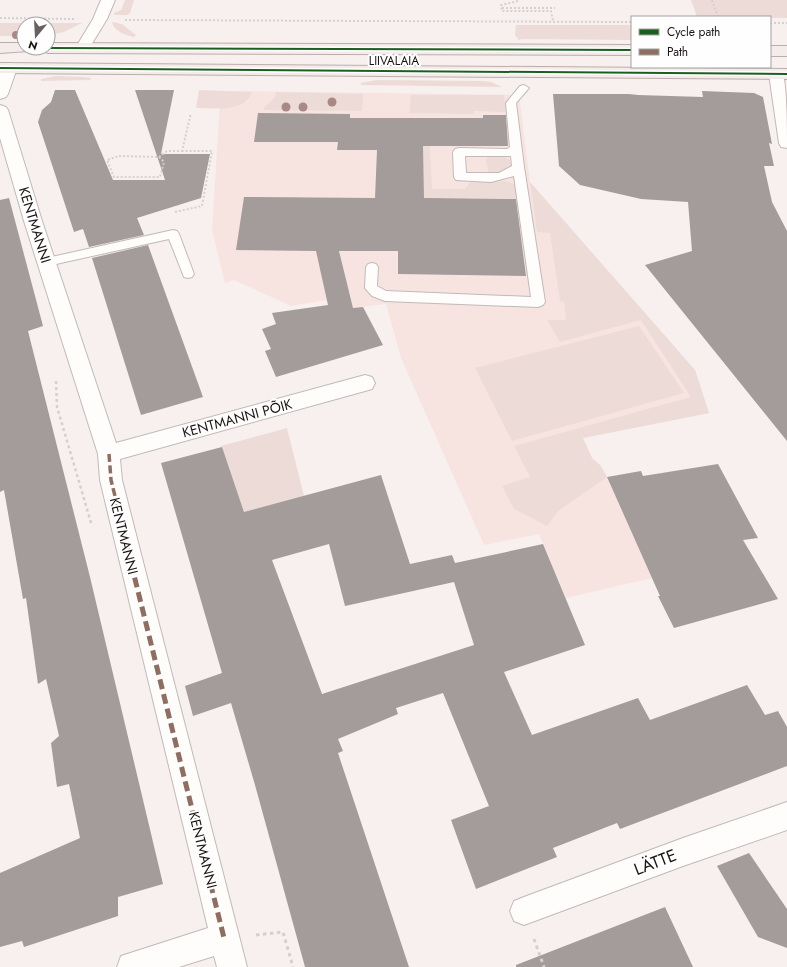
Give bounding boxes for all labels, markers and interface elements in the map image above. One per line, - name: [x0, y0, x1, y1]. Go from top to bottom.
- north arrow: [16, 16, 56, 56]
- legend: [631, 16, 771, 68]
- text: Cycle path: [667, 23, 720, 41]
- text: N: [26, 37, 40, 54]
- text: Path: [667, 43, 688, 61]
- street label: LIIVALAIA: [369, 52, 419, 70]
- street label: KENTMANNI: [14, 184, 56, 266]
- street label: KENTMANNI PÕIK: [180, 394, 294, 442]
- street label: KENTMANNI: [105, 495, 143, 577]
- street label: KENTMANNI: [184, 809, 222, 891]
- street label: LÄTTE: [630, 843, 680, 881]

